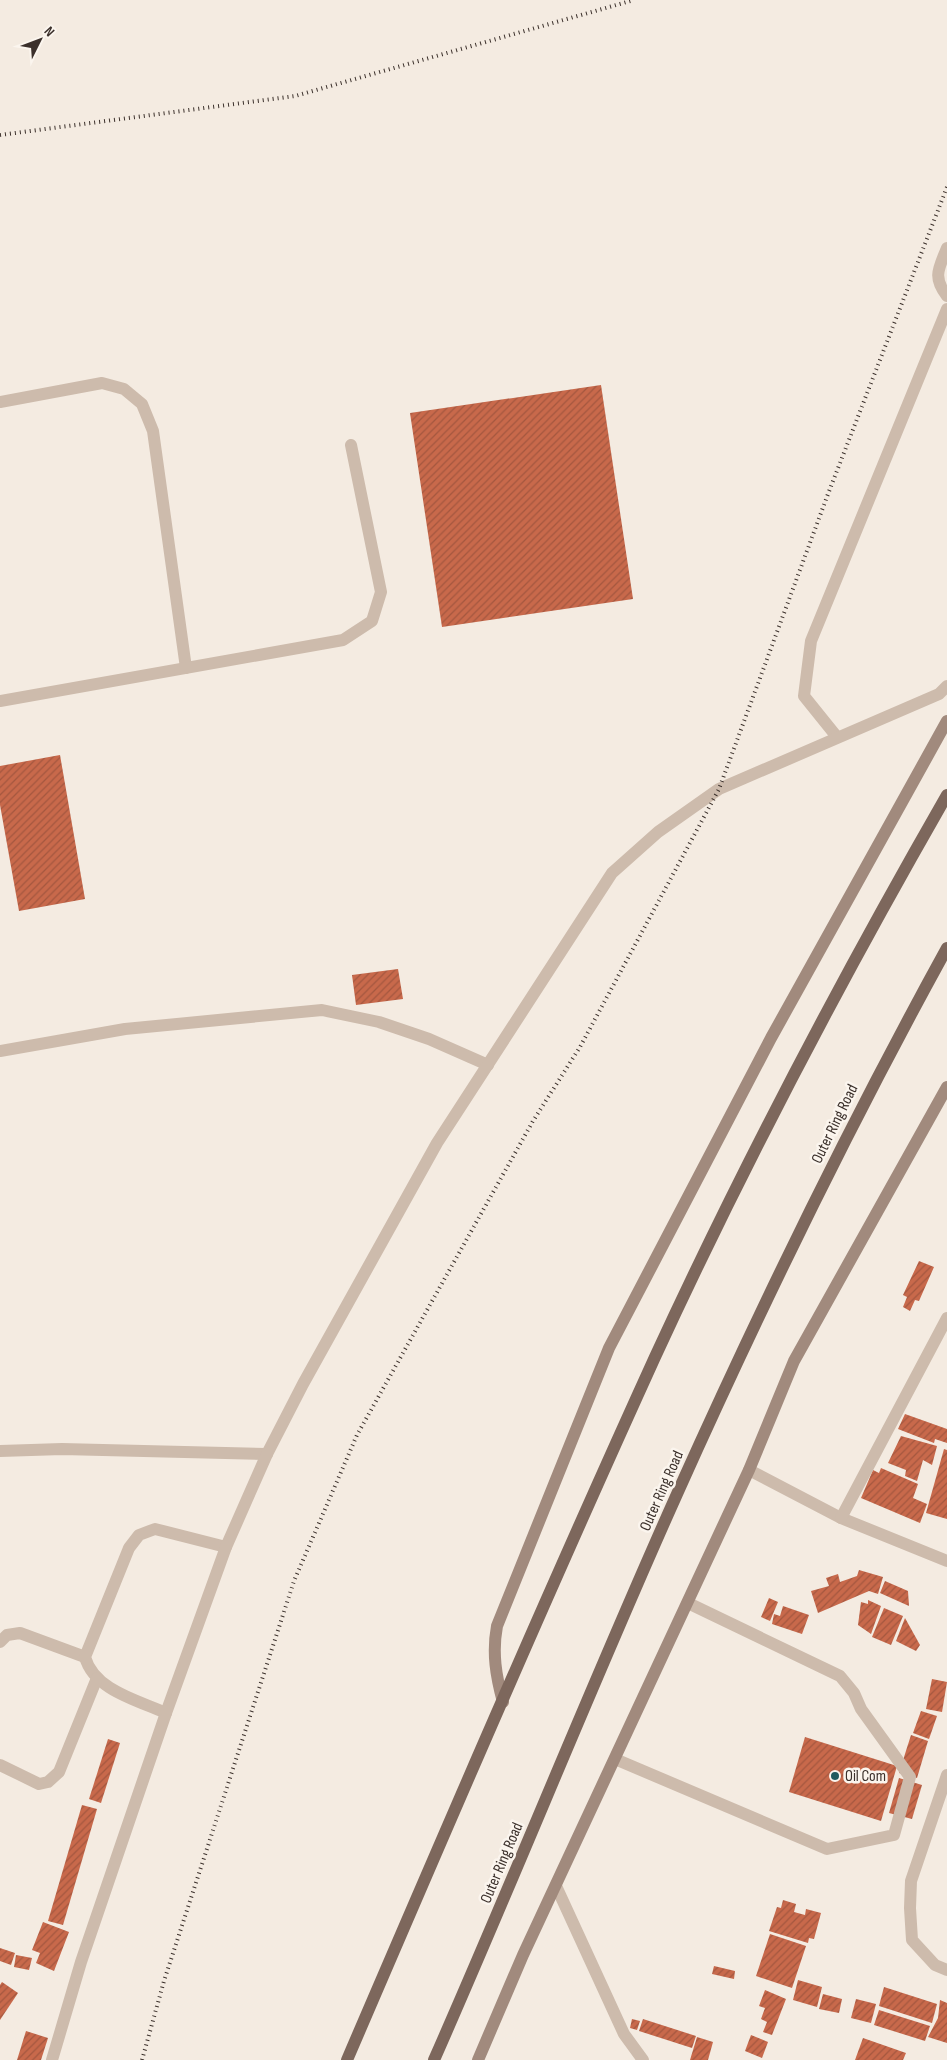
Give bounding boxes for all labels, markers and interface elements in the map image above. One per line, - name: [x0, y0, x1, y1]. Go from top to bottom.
- north arrow: [15, 15, 65, 65]
- text: N: [40, 23, 58, 40]
- street label: Outer Ring Road: [808, 1081, 862, 1167]
- street label: Outer Ring Road: [636, 1448, 688, 1534]
- place label: Oil Com: [845, 1767, 886, 1786]
- marker: Oil Com: [829, 1770, 841, 1782]
- street label: Outer Ring Road: [477, 1820, 527, 1906]

